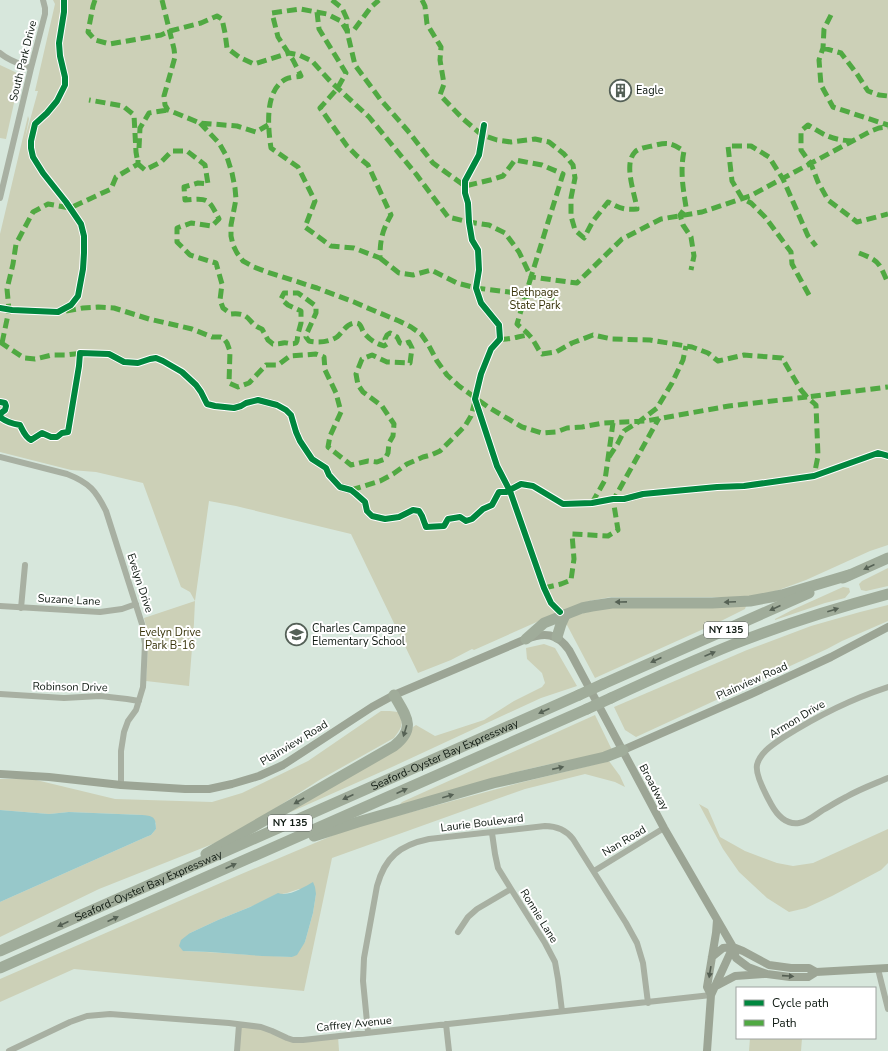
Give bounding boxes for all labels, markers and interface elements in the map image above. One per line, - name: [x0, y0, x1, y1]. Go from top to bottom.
- street label: South Park Drive: [6, 19, 40, 103]
- building icon: Eagle: [608, 77, 634, 103]
- place label: Eagle: [636, 83, 664, 98]
- park label: Bethpage State Park: [510, 285, 561, 313]
- street label: Evelyn Drive: [123, 551, 157, 615]
- one-way arrow: [862, 564, 874, 570]
- street label: Suzane Lane: [37, 591, 101, 609]
- one-way arrow: [615, 599, 627, 606]
- one-way arrow: [723, 599, 736, 605]
- one-way arrow: [770, 605, 781, 611]
- one-way arrow: [827, 607, 839, 613]
- school or university icon: Charles Campagne Elementary School: [283, 621, 309, 647]
- place label: Charles Campagne Elementary School: [312, 621, 406, 649]
- road number: NY 135: [704, 622, 748, 638]
- park label: Evelyn Drive Park B-16: [139, 625, 201, 653]
- one-way arrow: [705, 651, 716, 657]
- one-way arrow: [650, 658, 662, 664]
- street label: Plainview Road: [714, 659, 790, 703]
- street label: Robinson Drive: [32, 679, 108, 695]
- street label: Armon Drive: [766, 696, 828, 742]
- one-way arrow: [537, 708, 549, 714]
- street label: Seaford-Oyster Bay Expressway: [368, 715, 521, 794]
- street label: Plainview Road: [257, 717, 331, 769]
- one-way arrow: [402, 725, 408, 737]
- street label: Broadway: [636, 761, 673, 813]
- one-way arrow: [553, 765, 565, 771]
- one-way arrow: [396, 787, 408, 793]
- one-way arrow: [443, 793, 455, 799]
- one-way arrow: [342, 794, 354, 800]
- one-way arrow: [293, 797, 305, 804]
- street label: Laurie Boulevard: [440, 810, 524, 836]
- road number: NY 135: [268, 815, 312, 831]
- street label: Nan Road: [599, 822, 649, 860]
- street label: Seaford-Oyster Bay Expressway: [72, 846, 225, 925]
- one-way arrow: [226, 863, 237, 869]
- street label: Ronnie Lane: [516, 886, 562, 946]
- one-way arrow: [107, 915, 119, 921]
- one-way arrow: [56, 921, 68, 927]
- one-way arrow: [707, 965, 713, 978]
- one-way arrow: [782, 973, 794, 980]
- legend: [736, 987, 876, 1039]
- text: Cycle path: [772, 995, 829, 1011]
- street label: Caffrey Avenue: [316, 1013, 393, 1035]
- text: Path: [772, 1015, 797, 1031]

